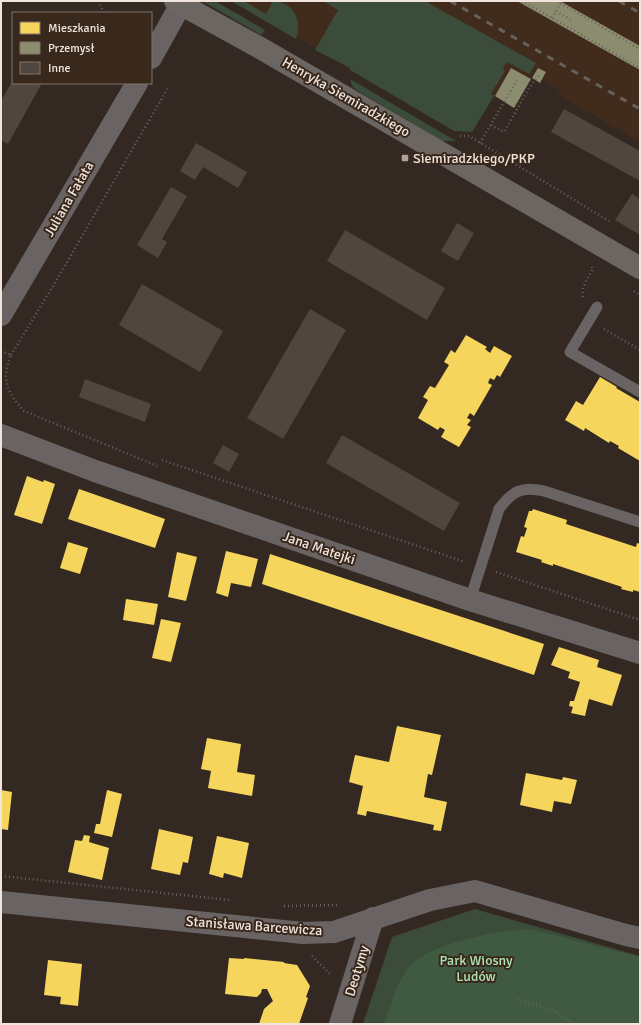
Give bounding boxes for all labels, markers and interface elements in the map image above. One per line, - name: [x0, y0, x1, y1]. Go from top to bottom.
- legend: [12, 12, 152, 84]
- text: Mieszkania: [48, 21, 106, 36]
- text: Przemysł: [48, 41, 95, 56]
- street label: Henryka Siemiradzkiego: [279, 53, 413, 141]
- text: Inne: [48, 61, 71, 76]
- place label: Siemiradzkiego/PKP: [413, 150, 535, 167]
- marker: Siemiradzkiego/PKP: [400, 153, 410, 163]
- street label: Juliana Fałata: [41, 158, 97, 240]
- street label: Jana Matejki: [281, 528, 357, 568]
- street label: Stanisława Barcewicza: [185, 913, 323, 939]
- street label: Deotymy: [341, 943, 373, 998]
- park label: Park Wiosny Ludów: [439, 952, 513, 985]

